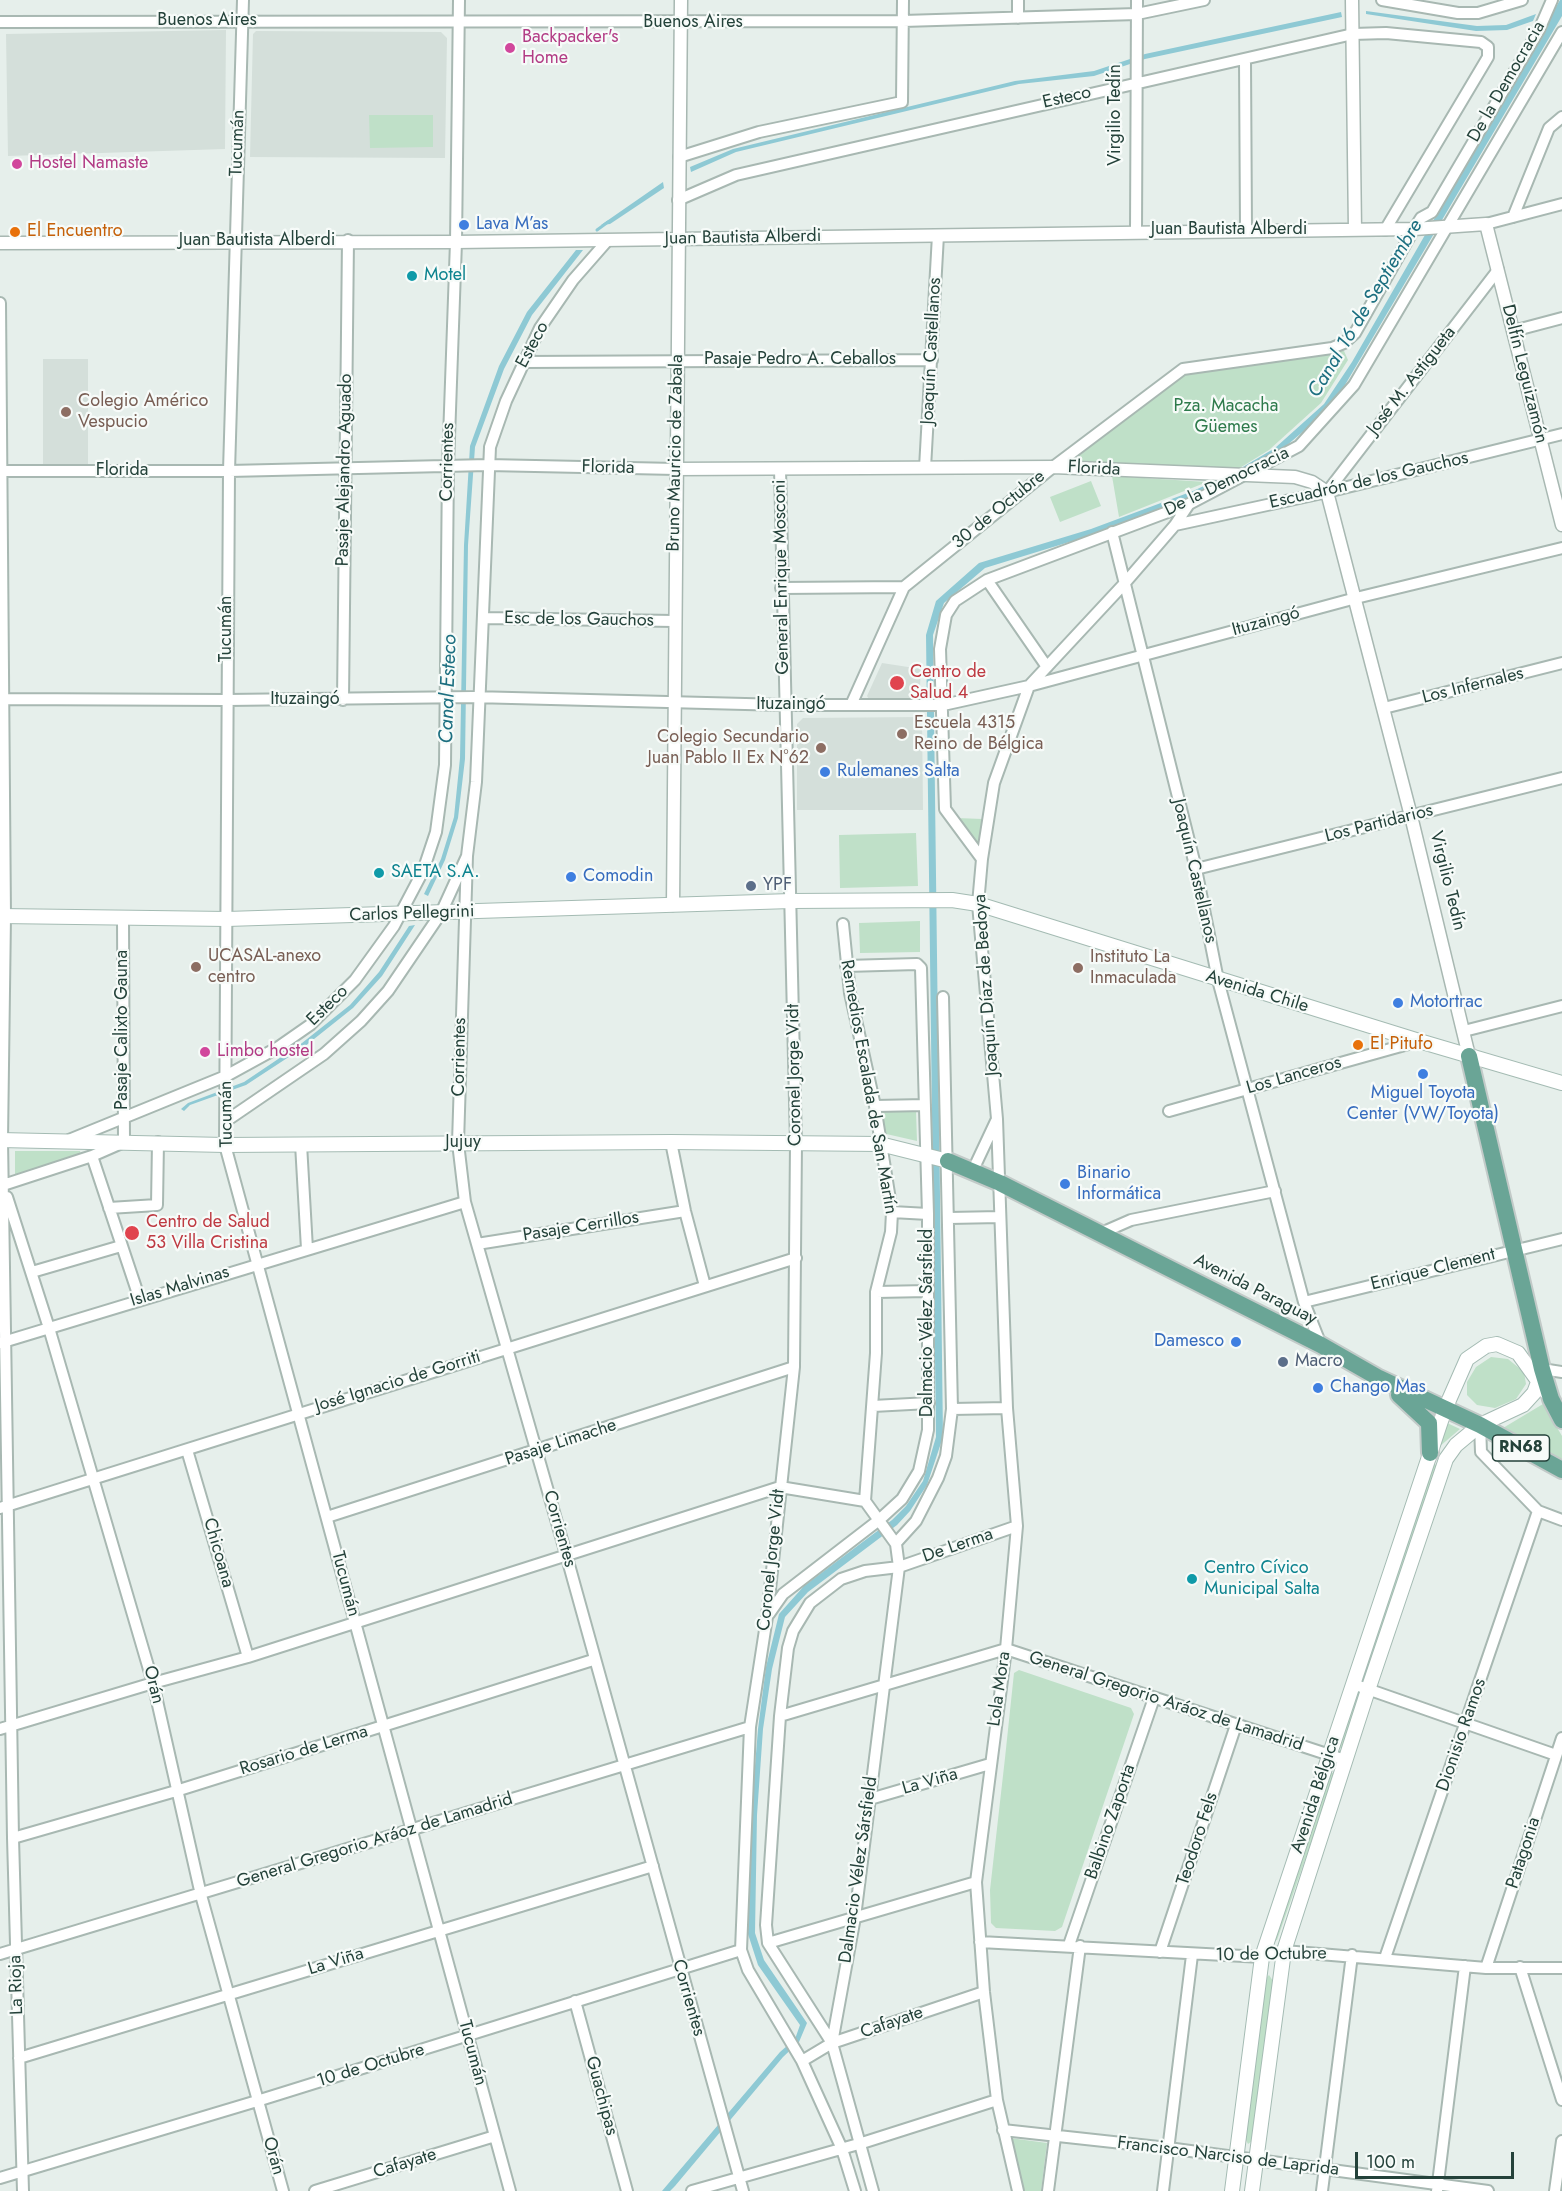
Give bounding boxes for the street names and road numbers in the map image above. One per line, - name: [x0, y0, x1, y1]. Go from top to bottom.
- street label: Buenos Aires: [157, 10, 257, 32]
- street label: Buenos Aires: [643, 12, 743, 34]
- street label: De la Democracia: [1464, 18, 1550, 146]
- street label: Virgilio Tedín: [1105, 64, 1127, 166]
- street label: Esteco: [1041, 82, 1093, 114]
- street label: Tucumán: [226, 109, 250, 177]
- street label: Juan Bautista Alberdi: [1151, 219, 1307, 241]
- street label: Juan Bautista Alberdi: [664, 226, 822, 250]
- street label: Juan Bautista Alberdi: [179, 230, 335, 252]
- street label: Joaquín Castellanos: [917, 277, 947, 425]
- street label: Delfín Leguizamón: [1496, 302, 1552, 446]
- street label: Esteco: [512, 318, 554, 372]
- street label: José M. Astigueta: [1363, 323, 1461, 439]
- street label: Pasaje Pedro A. Ceballos: [704, 349, 896, 371]
- street label: Bruno Mauricio de Zabala: [663, 354, 689, 552]
- street label: Pasaje Alejandro Aguado: [333, 373, 357, 567]
- street label: Corrientes: [437, 422, 459, 502]
- street label: De la Democracia: [1161, 443, 1293, 521]
- street label: Escuadrón de los Gauchos: [1267, 448, 1471, 514]
- street label: Florida: [581, 457, 635, 479]
- street label: Florida: [1067, 457, 1121, 481]
- street label: Florida: [96, 460, 148, 482]
- street label: 30 de Octubre: [948, 466, 1050, 554]
- street label: General Enrique Mosconi: [769, 479, 795, 675]
- street label: Tucumán: [216, 596, 238, 662]
- street label: Ituzaingó: [1230, 603, 1302, 641]
- street label: Esc de los Gauchos: [504, 608, 654, 632]
- street label: Los Infernales: [1420, 663, 1526, 709]
- street label: Ituzaingó: [270, 689, 340, 711]
- street label: Ituzaingó: [756, 694, 826, 716]
- street label: Joaquín Castellanos: [1167, 797, 1221, 945]
- street label: Los Partidarios: [1323, 800, 1435, 848]
- street label: Virgilio Tedín: [1424, 829, 1470, 933]
- street label: Joaquín Díaz de Bedoya: [970, 893, 1004, 1077]
- street label: Carlos Pellegrini: [349, 901, 475, 927]
- street label: Pasaje Calixto Gauna: [112, 950, 134, 1110]
- street label: Remedios Escalada de San Martín: [835, 958, 901, 1216]
- street label: Avenida Chile: [1203, 966, 1311, 1018]
- street label: Esteco: [303, 981, 353, 1031]
- street label: Coronel Jorge Vidt: [783, 1004, 807, 1146]
- street label: Corrientes: [449, 1017, 471, 1097]
- street label: Los Lanceros: [1244, 1052, 1344, 1100]
- street label: Tucumán: [216, 1080, 238, 1148]
- street label: Jujuy: [445, 1132, 481, 1154]
- street label: Pasaje Cerrillos: [522, 1207, 640, 1247]
- street label: Dalmacio Vélez Sársfield: [917, 1229, 939, 1417]
- street label: Enrique Clement: [1369, 1244, 1497, 1296]
- street label: Avenida Paraguay: [1190, 1250, 1320, 1330]
- street label: Islas Malvinas: [128, 1262, 232, 1312]
- street label: José Ignacio de Gorriti: [313, 1347, 483, 1417]
- street label: Pasaje Limache: [503, 1415, 619, 1471]
- road number: RN68: [1492, 1435, 1550, 1461]
- street label: Corrientes: [538, 1488, 580, 1570]
- street label: Coronel Jorge Vidt: [754, 1488, 790, 1632]
- street label: Chicoana: [198, 1516, 238, 1590]
- street label: De Lerma: [920, 1524, 996, 1568]
- street label: Tucumán: [326, 1549, 364, 1619]
- street label: General Gregorio Aráoz de Lamadrid: [1026, 1647, 1306, 1757]
- street label: Lola Mora: [984, 1650, 1016, 1728]
- street label: Orán: [138, 1664, 168, 1706]
- street label: Dionisio Ramos: [1433, 1676, 1491, 1794]
- street label: Rosario de Lerma: [237, 1721, 371, 1781]
- street label: Avenida Bélgica: [1287, 1734, 1345, 1856]
- street label: Balbino Zaporta: [1081, 1762, 1141, 1882]
- street label: La Viña: [900, 1764, 960, 1800]
- street label: Dalmacio Vélez Sársfield: [835, 1775, 883, 1965]
- street label: General Gregorio Aráoz de Lamadrid: [234, 1789, 516, 1893]
- street label: Teodoro Fels: [1173, 1790, 1223, 1888]
- street label: Patagonia: [1502, 1815, 1546, 1891]
- street label: La Viña: [306, 1943, 366, 1981]
- street label: 10 de Octubre: [1215, 1943, 1327, 1967]
- street label: La Rioja: [5, 1955, 29, 2015]
- street label: Corrientes: [667, 1957, 709, 2039]
- street label: Cafayate: [858, 2002, 926, 2044]
- street label: Tucumán: [453, 2018, 491, 2088]
- street label: 10 de Octubre: [315, 2039, 427, 2093]
- street label: Guachipas: [580, 2054, 622, 2138]
- street label: Francisco Narciso de Laprida: [1116, 2133, 1340, 2181]
- street label: Orán: [257, 2134, 289, 2178]
- street label: Cafayate: [371, 2144, 439, 2184]

